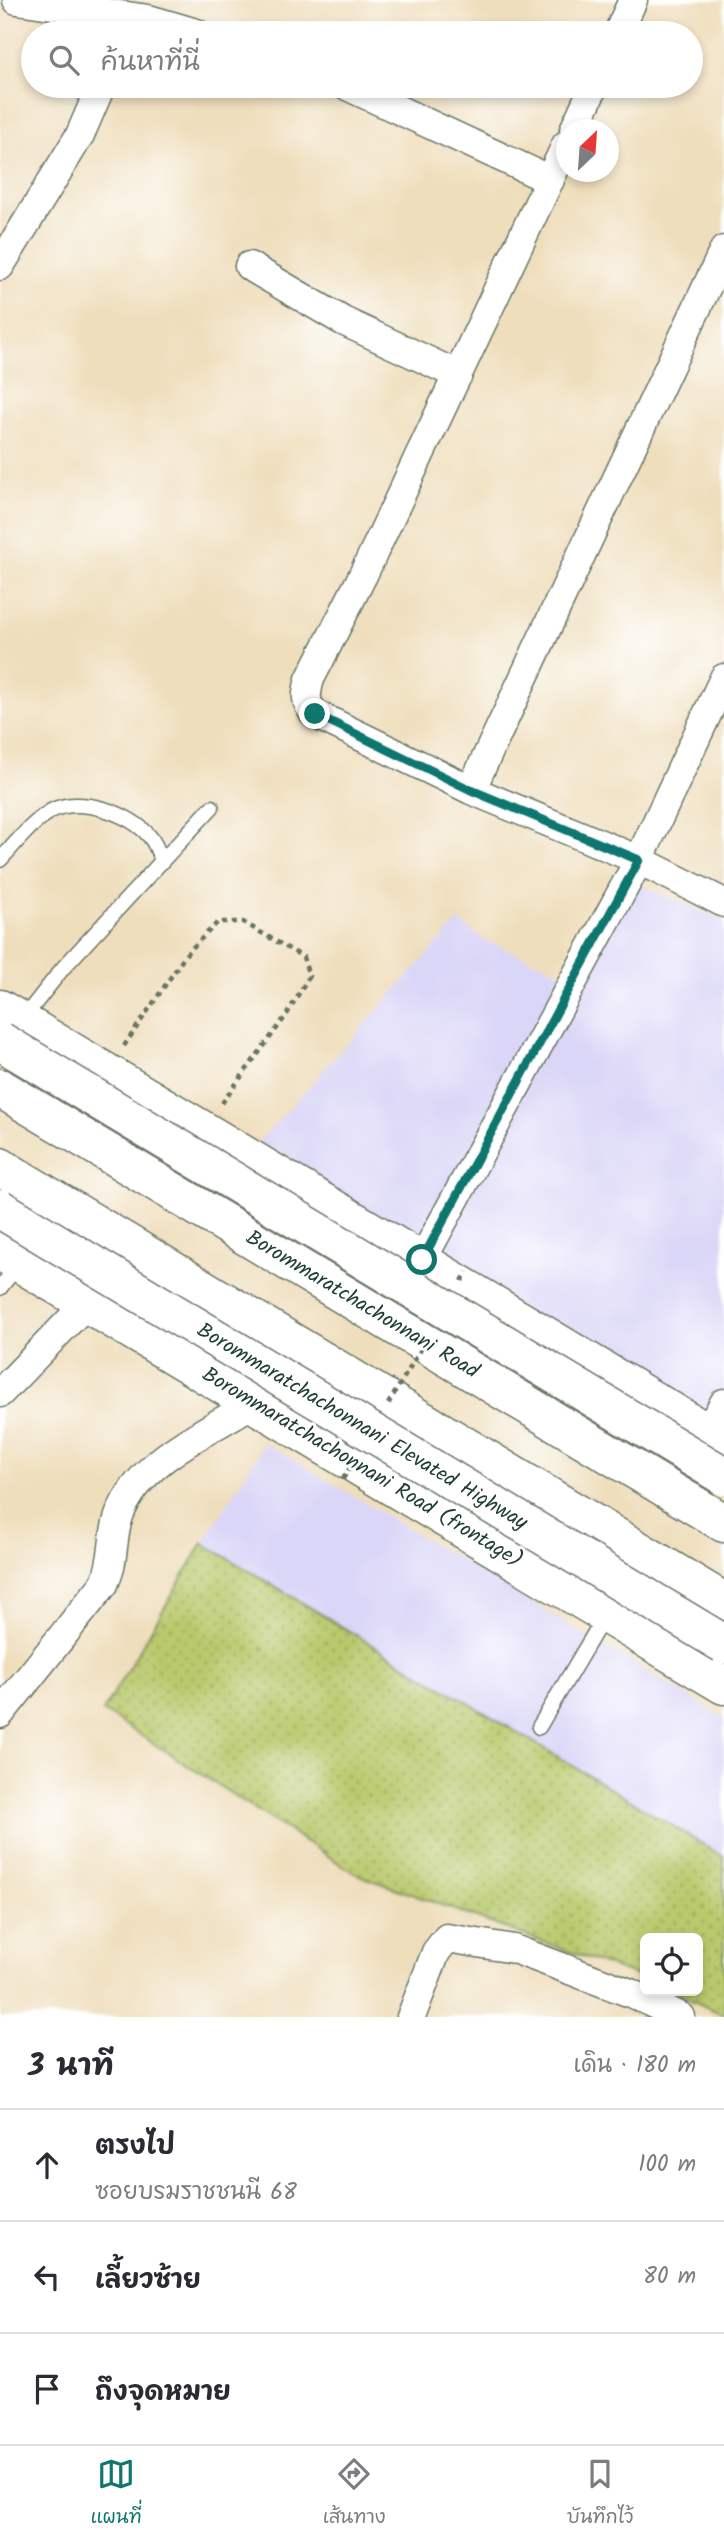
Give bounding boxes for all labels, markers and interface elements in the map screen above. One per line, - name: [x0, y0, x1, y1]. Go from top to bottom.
- search box: [21, 21, 703, 98]
- icon: search: [45, 41, 83, 79]
- text: ค้นหาที่นี่: [101, 42, 200, 84]
- north arrow: [556, 119, 619, 182]
- route end: [299, 698, 330, 729]
- street label: Borommaratchachonnani Road: [239, 1222, 485, 1388]
- route start: [406, 1244, 437, 1275]
- street label: Borommaratchachonnani Elevated Highway: [190, 1315, 534, 1539]
- street label: Borommaratchachonnani Road (frontage): [195, 1359, 529, 1577]
- map controls: [640, 1933, 703, 1996]
- button: locate: [640, 1933, 703, 1996]
- text: 3 นาที: [28, 2043, 114, 2091]
- text: เดิน · 180 m: [574, 2048, 696, 2084]
- text: ตรงไป: [95, 2126, 175, 2168]
- icon: ahead: [28, 2146, 66, 2184]
- text: 100 m: [638, 2147, 696, 2183]
- text: ซอยบรมราชชนนี 68: [95, 2175, 297, 2211]
- icon: left: [28, 2258, 66, 2296]
- text: 80 m: [643, 2259, 696, 2295]
- text: เลี้ยวซ้าย: [95, 2260, 201, 2302]
- icon: arrive: [28, 2370, 66, 2408]
- text: ถึงจุดหมาย: [95, 2372, 231, 2414]
- tab: แผนที่: [91, 2455, 142, 2533]
- tab: เส้นทาง: [323, 2455, 386, 2533]
- tab: บันทึกไว้: [567, 2455, 633, 2533]

